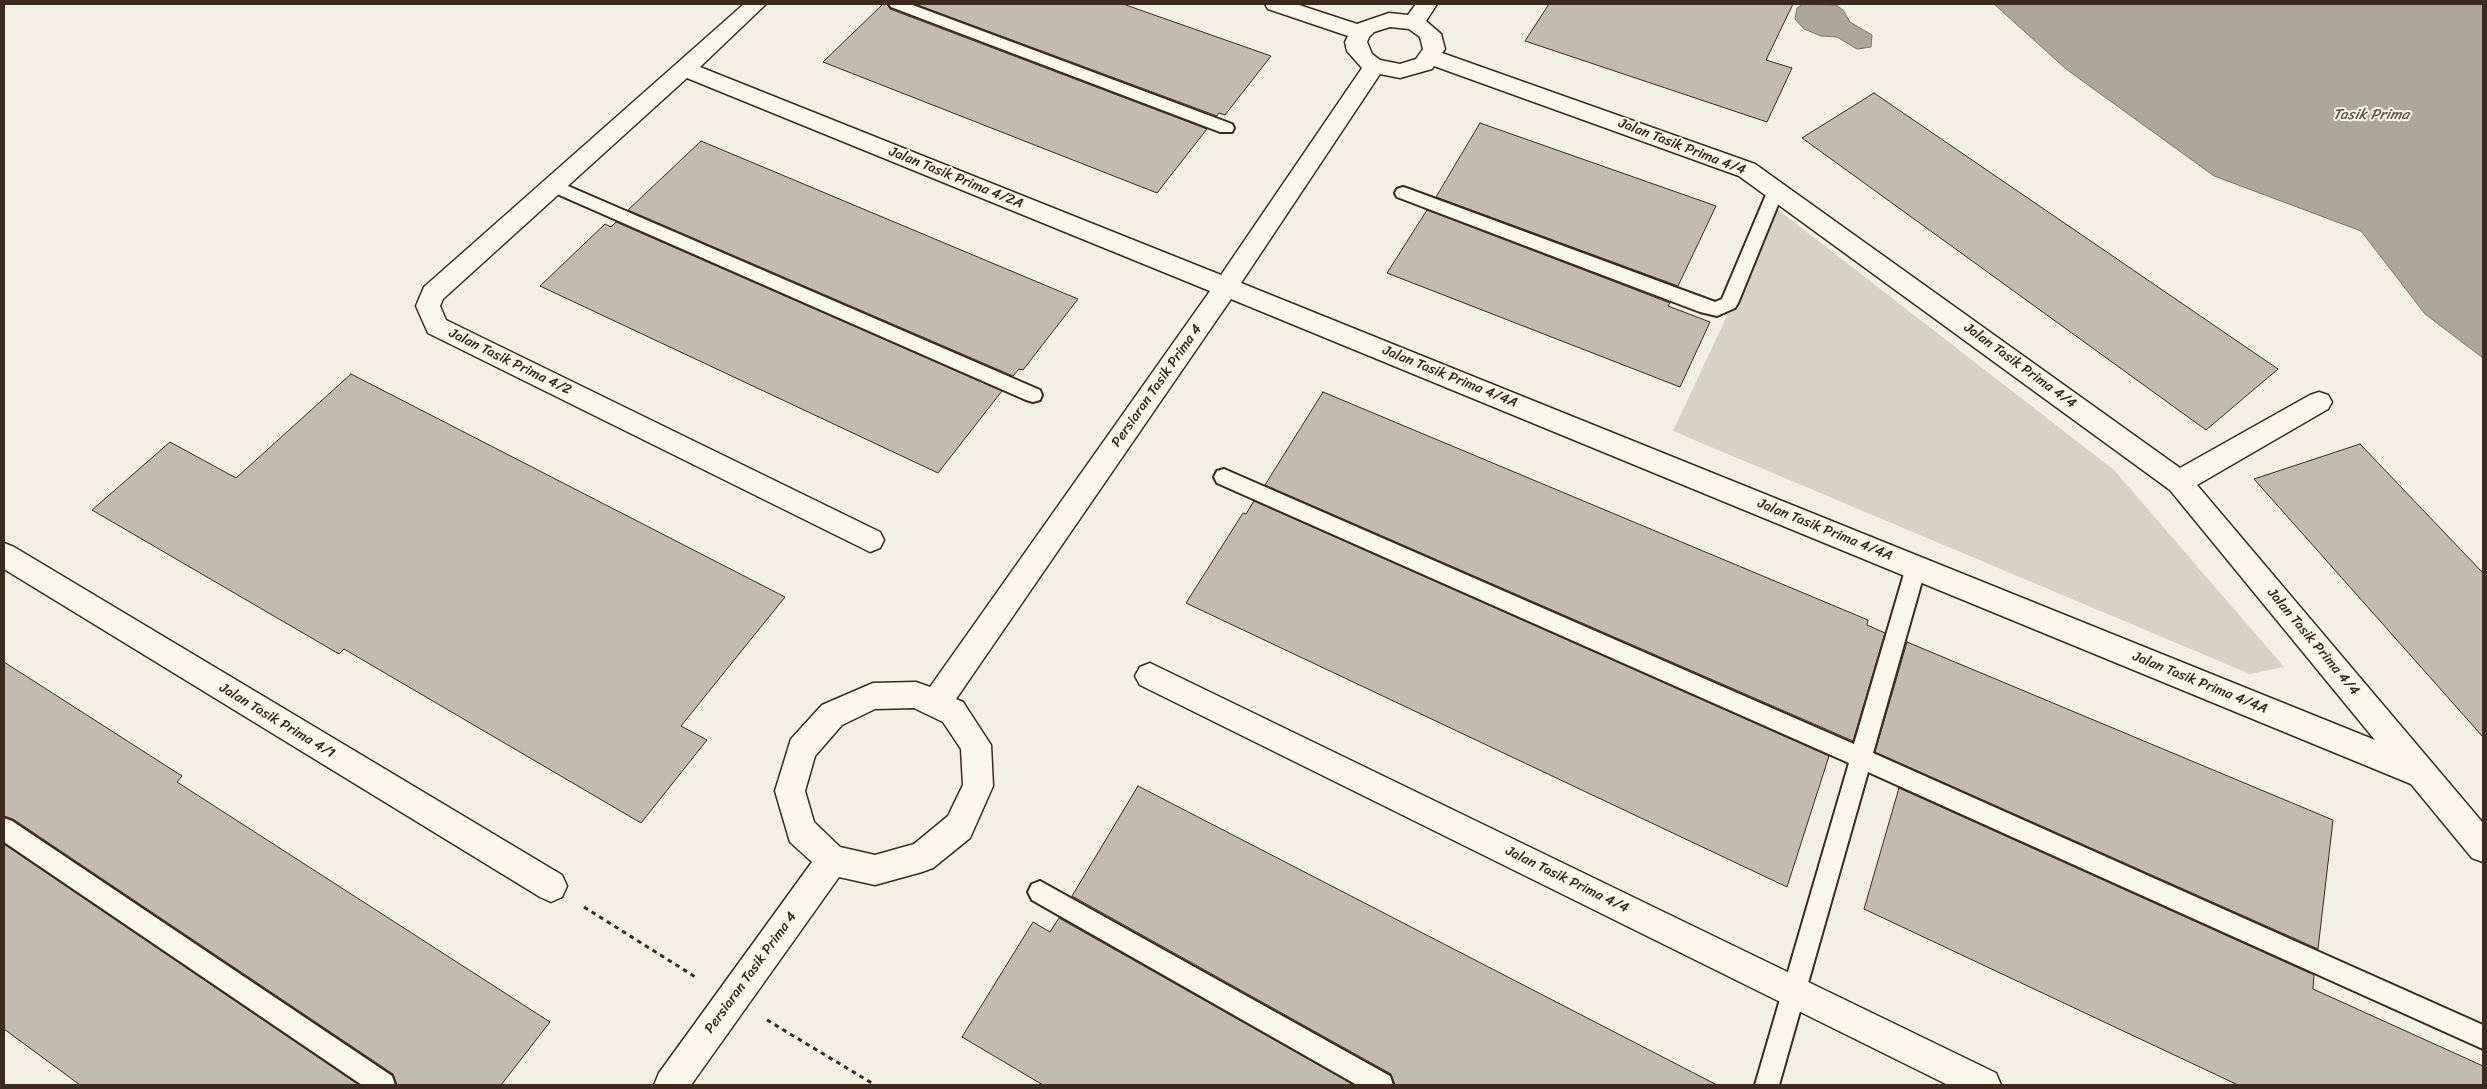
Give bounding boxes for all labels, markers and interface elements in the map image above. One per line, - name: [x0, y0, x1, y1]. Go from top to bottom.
- water label: Tasik Prima: [2333, 106, 2409, 124]
- street label: Jalan Tasik Prima 4/4: [1616, 115, 1748, 179]
- street label: Jalan Tasik Prima 4/2A: [886, 143, 1026, 213]
- street label: Jalan Tasik Prima 4/4: [1961, 320, 2079, 412]
- street label: Persiaran Tasik Prima 4: [1108, 321, 1206, 451]
- street label: Jalan Tasik Prima 4/2: [446, 325, 574, 399]
- street label: Jalan Tasik Prima 4/4A: [1380, 342, 1520, 412]
- street label: Jalan Tasik Prima 4/4A: [1755, 495, 1895, 565]
- street label: Jalan Tasik Prima 4/4: [2263, 585, 2363, 699]
- street label: Jalan Tasik Prima 4/4A: [2130, 648, 2270, 718]
- street label: Jalan Tasik Prima 4/1: [216, 680, 338, 762]
- street label: Jalan Tasik Prima 4/4: [1503, 843, 1631, 917]
- street label: Persiaran Tasik Prima 4: [701, 909, 801, 1037]

